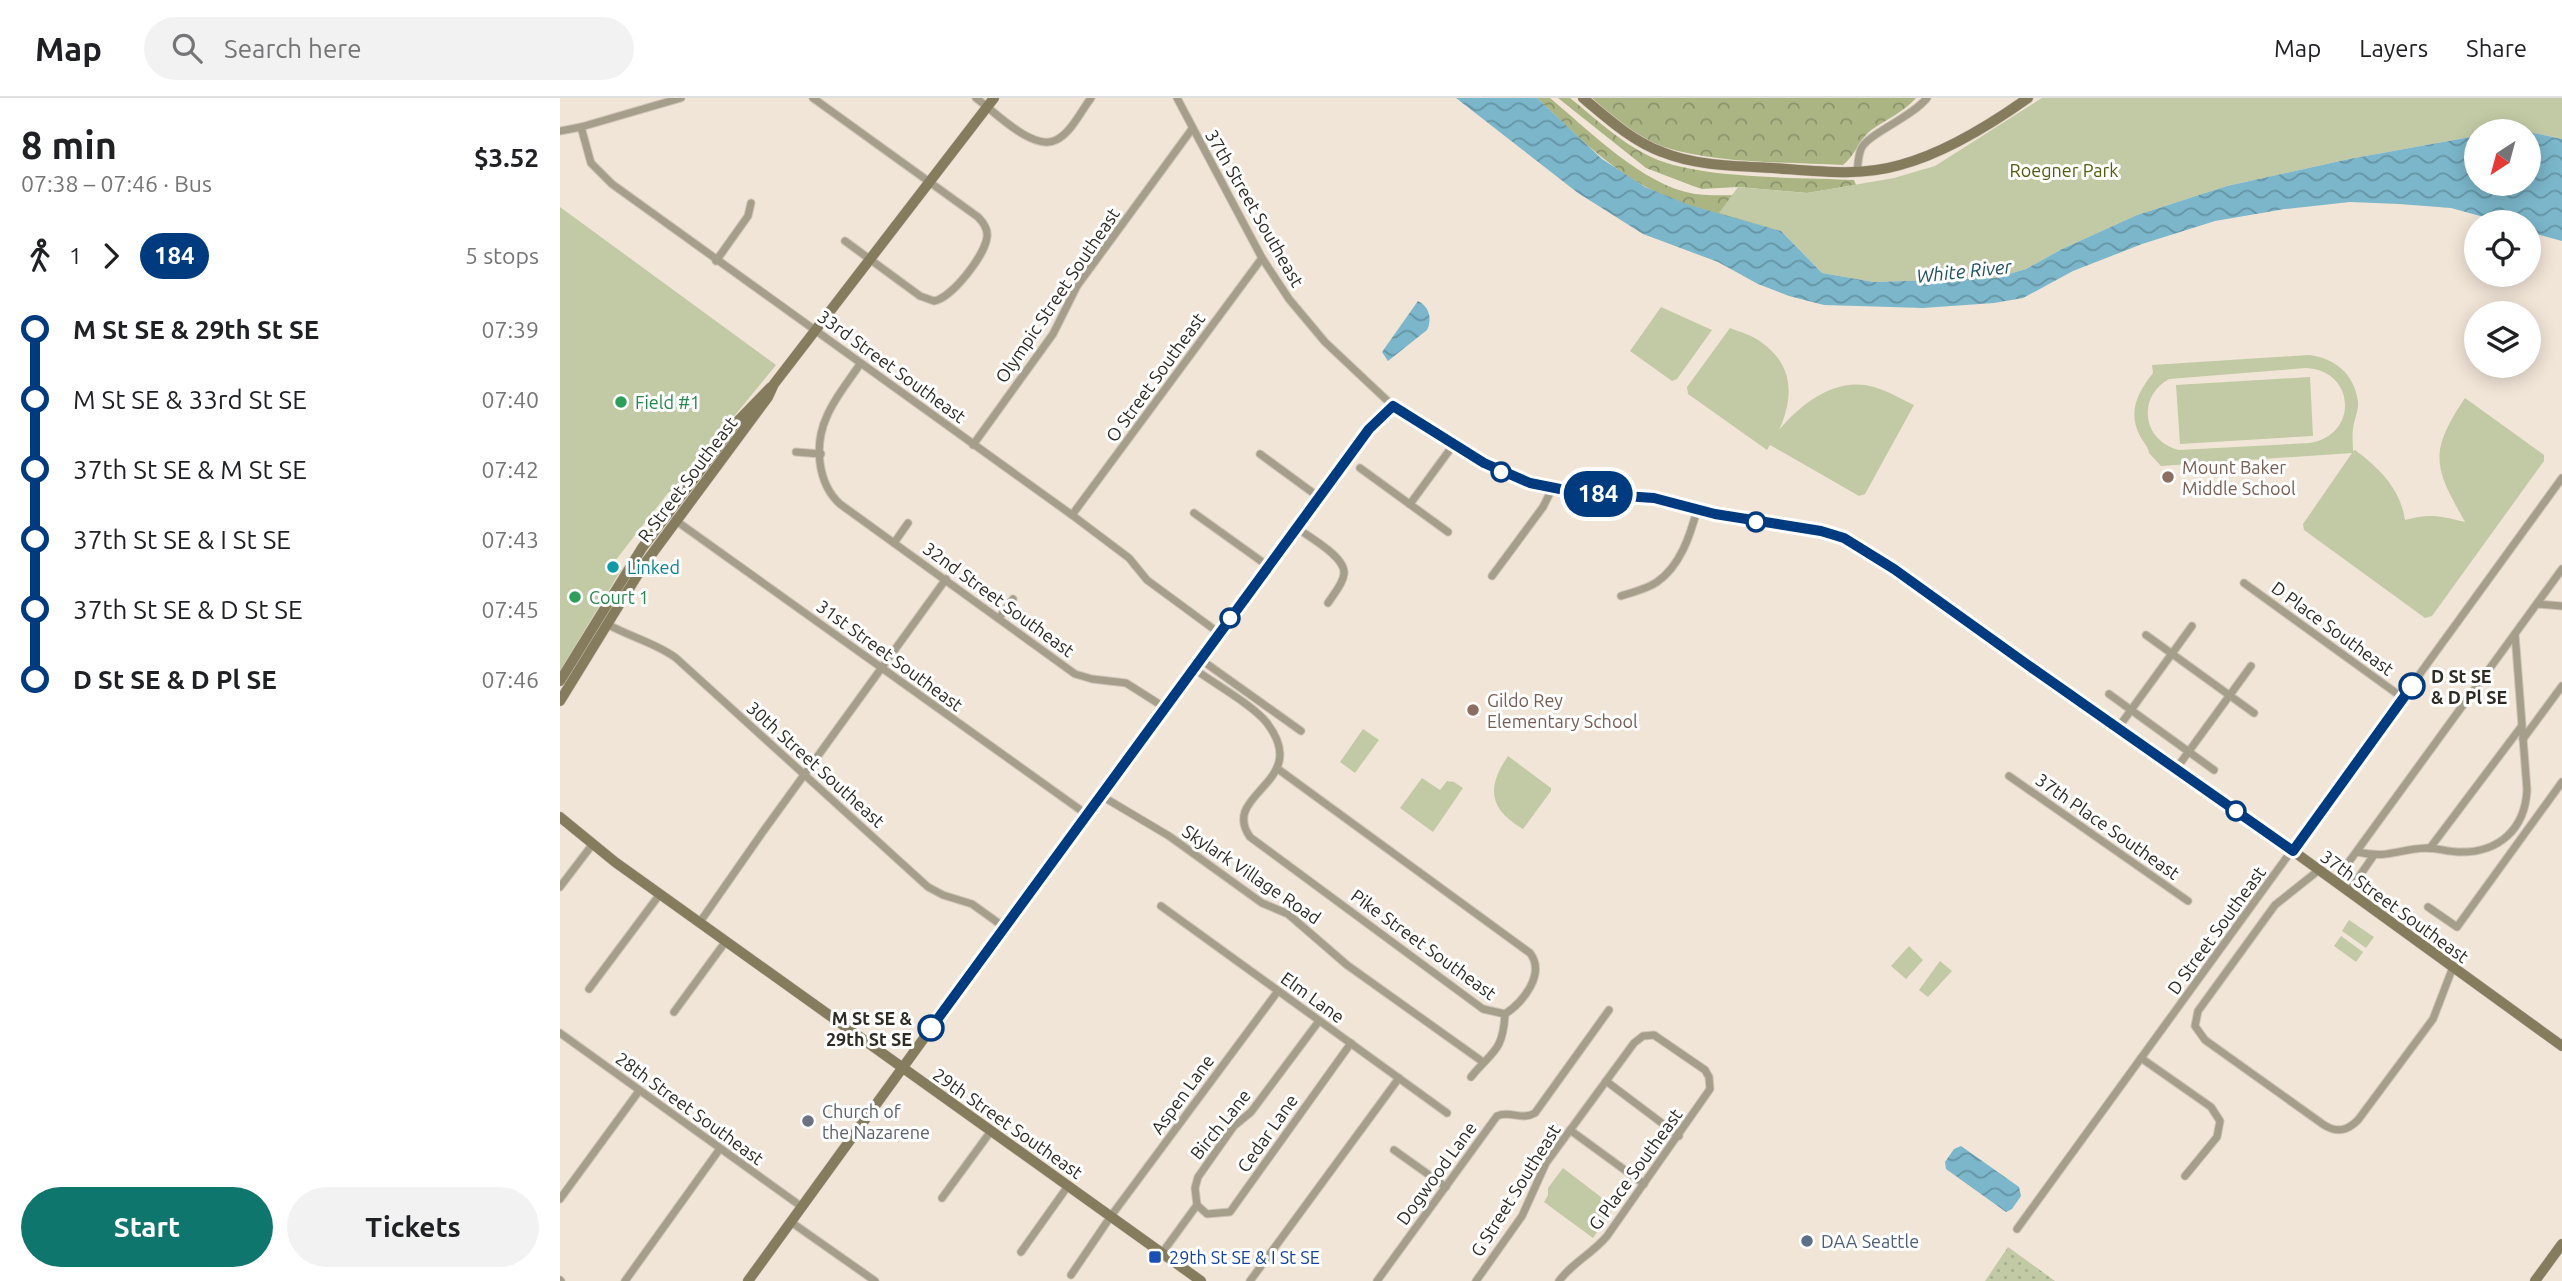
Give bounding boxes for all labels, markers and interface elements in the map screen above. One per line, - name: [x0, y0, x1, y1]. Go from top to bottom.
- search box: [144, 17, 634, 80]
- icon: search: [168, 29, 206, 67]
- text: Map: [35, 30, 102, 67]
- text: Search here: [224, 34, 362, 63]
- text: Map: [2274, 35, 2321, 62]
- text: Layers: [2359, 35, 2428, 62]
- text: Share: [2466, 35, 2527, 62]
- north arrow: [2464, 119, 2541, 196]
- map controls: [2464, 119, 2541, 378]
- text: 8 min: [21, 124, 117, 166]
- street label: 37th Street Southeast: [1202, 126, 1308, 290]
- text: $3.52: [474, 143, 539, 172]
- park label: Roegner Park: [2010, 160, 2118, 180]
- text: 07:38 – 07:46 · Bus: [21, 171, 212, 196]
- street label: Olympic Street Southeast: [991, 204, 1123, 386]
- button: locate: [2464, 210, 2541, 287]
- icon: walk: [21, 237, 59, 275]
- icon: forward: [92, 237, 130, 275]
- text: 184: [154, 242, 195, 269]
- text: 1: [69, 243, 82, 268]
- text: 5 stops: [465, 243, 539, 268]
- water label: White River: [1915, 255, 2013, 287]
- button: layers: [2464, 301, 2541, 378]
- street label: 33rd Street Southeast: [814, 306, 970, 426]
- street label: O Street Southeast: [1102, 309, 1208, 445]
- text: M St SE & 29th St SE: [73, 315, 319, 344]
- text: 07:39: [481, 317, 539, 342]
- text: M St SE & 33rd St SE: [73, 385, 307, 414]
- text: 07:40: [481, 387, 539, 412]
- place label: Field #1: [635, 392, 700, 412]
- marker: Field #1: [613, 394, 629, 410]
- street label: R Street Southeast: [633, 413, 741, 545]
- text: 37th St SE & M St SE: [73, 455, 307, 484]
- text: 07:42: [481, 457, 539, 482]
- place label: Mount Baker Middle School: [2182, 457, 2296, 498]
- unlabelled marker: [1491, 462, 1511, 482]
- marker: Mount Baker Middle School: [2160, 469, 2176, 485]
- line badge: 184: [1558, 471, 1638, 517]
- text: 184: [1578, 480, 1618, 507]
- unlabelled marker: [1746, 512, 1766, 532]
- text: 37th St SE & I St SE: [73, 525, 291, 554]
- text: 07:43: [481, 527, 539, 552]
- street label: 32nd Street Southeast: [920, 538, 1078, 660]
- place label: Linked: [627, 557, 680, 577]
- marker: Linked: [605, 559, 621, 575]
- street label: D Place Southeast: [2268, 577, 2398, 679]
- place label: Court 1: [589, 587, 649, 607]
- marker: Court 1: [567, 589, 583, 605]
- text: 37th St SE & D St SE: [73, 595, 303, 624]
- street label: 31st Street Southeast: [813, 595, 967, 715]
- text: 07:45: [481, 597, 539, 622]
- unlabelled marker: [1220, 608, 1240, 628]
- text: D St SE & D Pl SE: [73, 665, 277, 694]
- place label: D St SE & D Pl SE: [2431, 666, 2507, 707]
- text: 07:46: [481, 667, 539, 692]
- marker: D St SE & D Pl SE: [2399, 673, 2425, 699]
- place label: Gildo Rey Elementary School: [1487, 690, 1638, 731]
- street label: 30th Street Southeast: [743, 697, 889, 831]
- marker: Gildo Rey Elementary School: [1465, 702, 1481, 718]
- street label: 37th Place Southeast: [2032, 769, 2184, 883]
- unlabelled marker: [2226, 801, 2246, 821]
- street label: Skylark Village Road: [1179, 820, 1325, 928]
- street label: 37th Street Southeast: [2317, 846, 2473, 966]
- street label: D Street Southeast: [2163, 862, 2269, 998]
- street label: Pike Street Southeast: [1348, 885, 1500, 1003]
- street label: Elm Lane: [1278, 967, 1348, 1027]
- place label: M St SE & 29th St SE: [826, 1008, 913, 1049]
- marker: M St SE & 29th St SE: [918, 1015, 944, 1041]
- street label: 28th Street Southeast: [612, 1048, 768, 1168]
- street label: Aspen Lane: [1146, 1050, 1218, 1138]
- street label: 29th Street Southeast: [929, 1064, 1087, 1182]
- street label: Birch Lane: [1186, 1085, 1254, 1163]
- street label: Cedar Lane: [1233, 1090, 1301, 1176]
- place label: Church of the Nazarene: [822, 1101, 930, 1142]
- street label: G Place Southeast: [1584, 1105, 1686, 1233]
- marker: Church of the Nazarene: [800, 1113, 816, 1129]
- street label: Dogwood Lane: [1392, 1118, 1480, 1228]
- street label: G Street Southeast: [1466, 1120, 1564, 1260]
- button: Start: [21, 1187, 273, 1267]
- button: Tickets: [287, 1187, 539, 1267]
- place label: DAA Seattle: [1821, 1231, 1919, 1251]
- marker: DAA Seattle: [1799, 1233, 1815, 1249]
- place label: 29th St SE & I St SE: [1169, 1247, 1320, 1267]
- marker: 29th St SE & I St SE: [1147, 1249, 1163, 1265]

